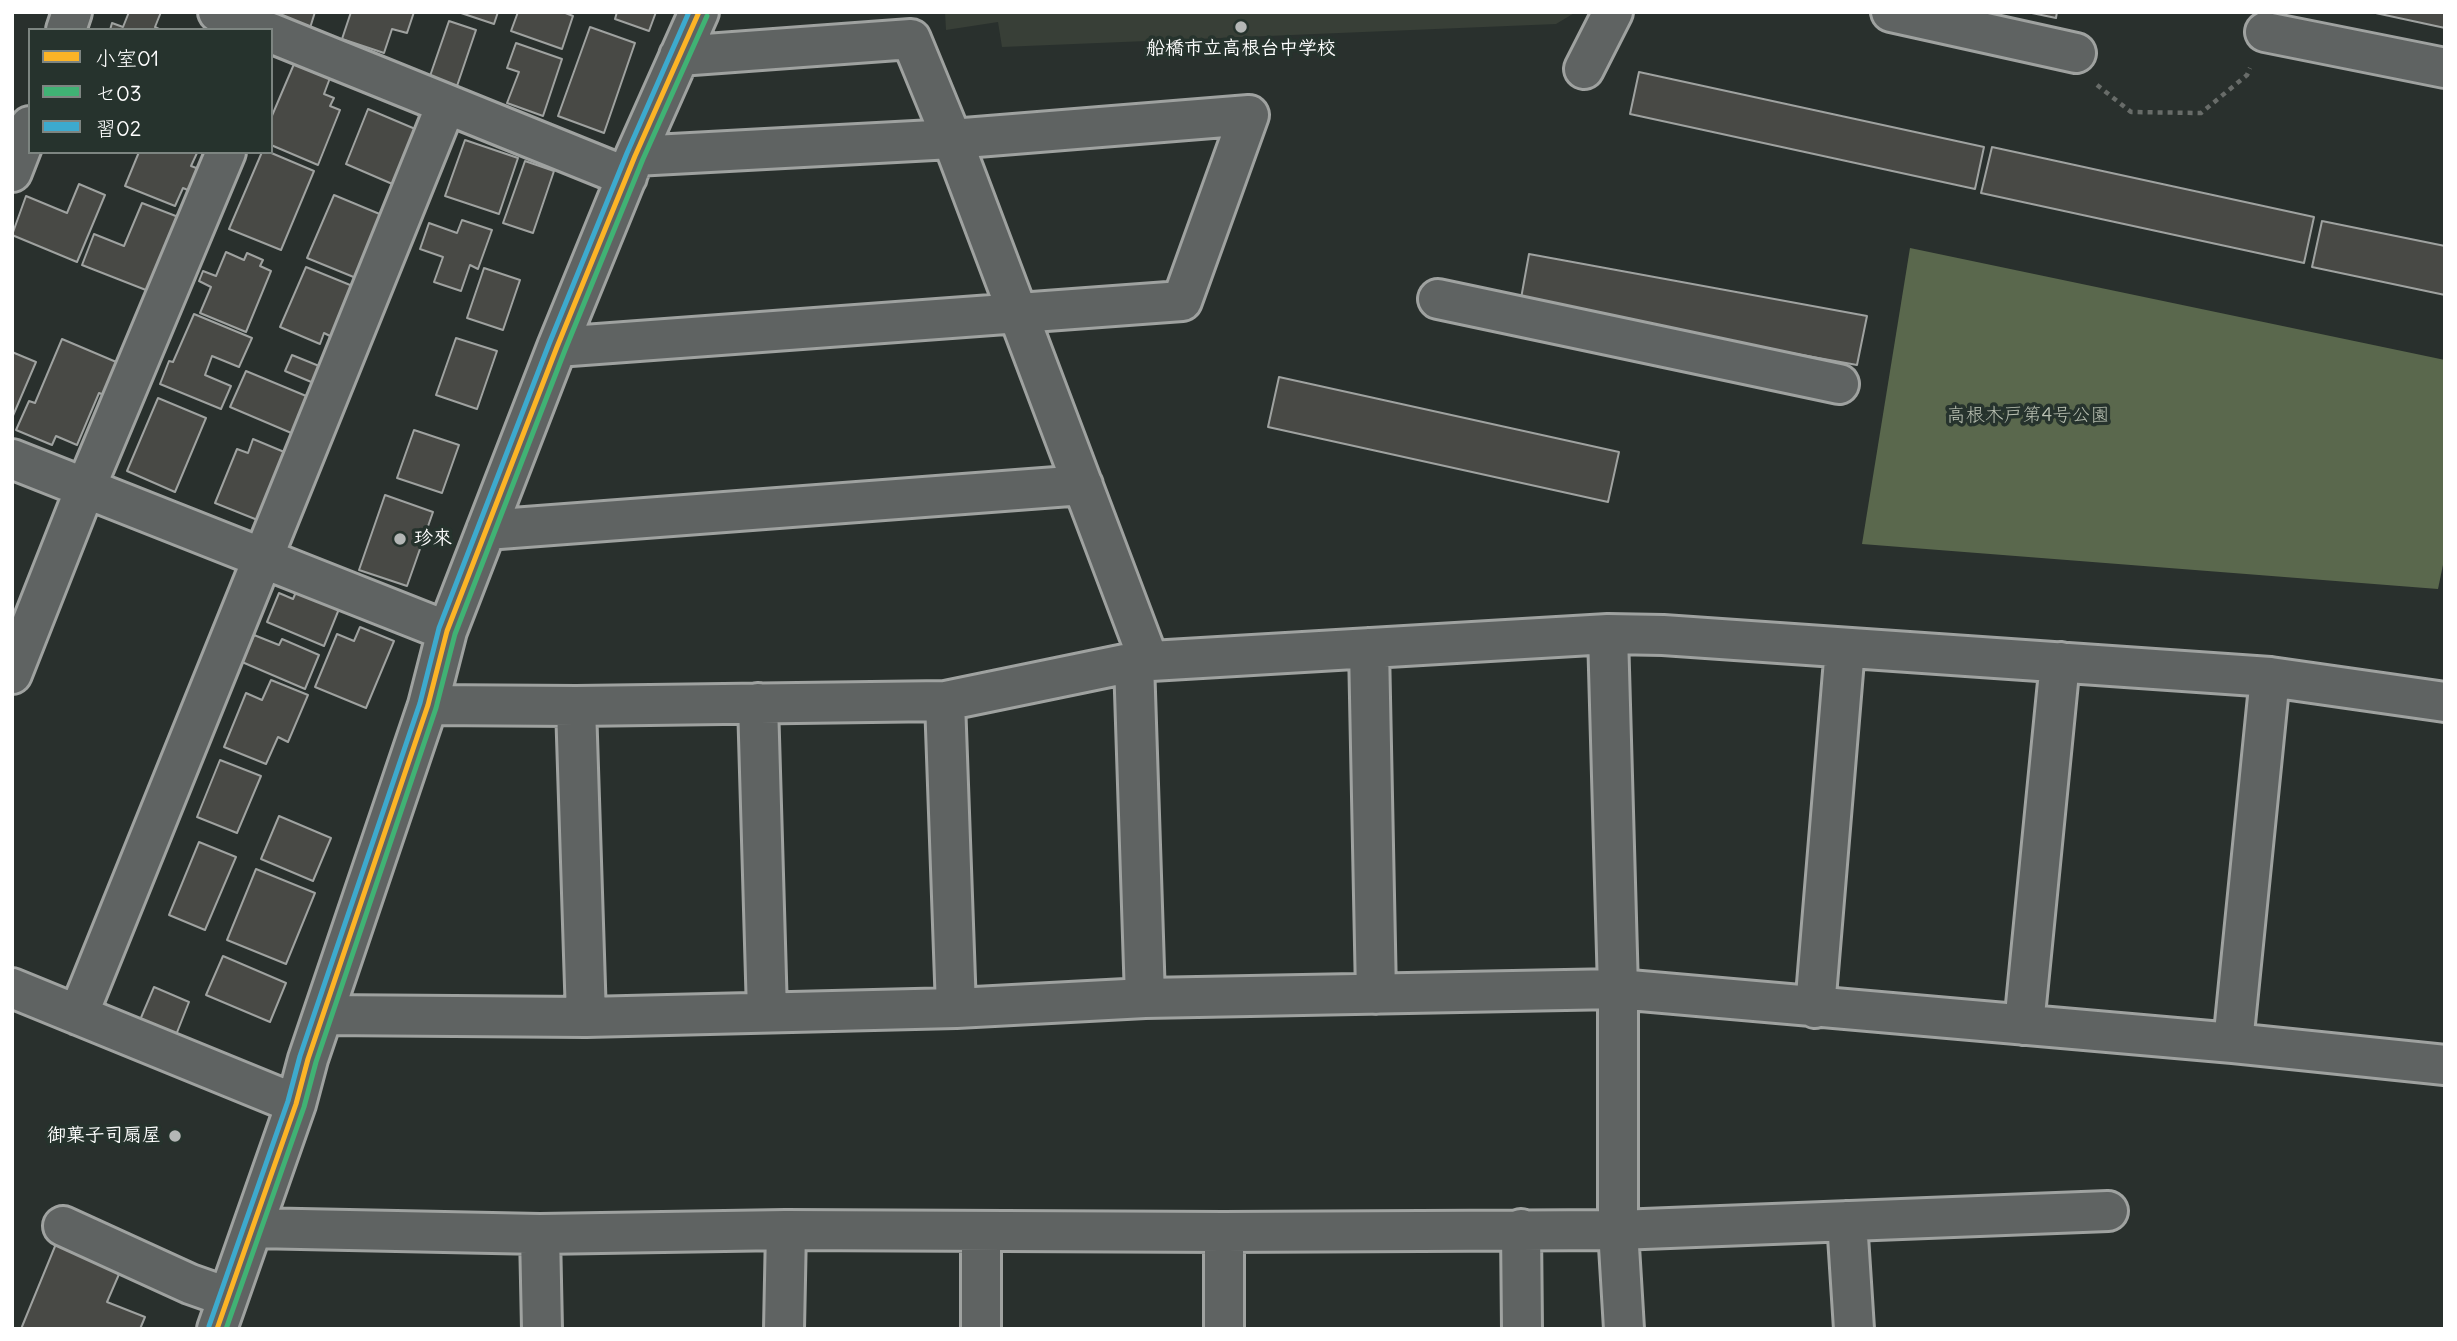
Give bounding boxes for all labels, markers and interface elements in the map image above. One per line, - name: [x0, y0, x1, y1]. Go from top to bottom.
- marker: 船橋市立高根台中学校: [1233, 19, 1249, 35]
- legend: [28, 28, 273, 154]
- place label: 船橋市立高根台中学校: [1146, 38, 1336, 60]
- text: 小室01: [95, 45, 159, 72]
- text: セ03: [95, 80, 142, 107]
- text: 習02: [95, 115, 141, 142]
- park label: 高根木戸第4号公園: [1947, 405, 2109, 427]
- place label: 珍來: [414, 528, 452, 550]
- marker: 珍來: [392, 531, 408, 547]
- place label: 御菓子司扇屋: [47, 1125, 161, 1147]
- marker: 御菓子司扇屋: [167, 1128, 183, 1144]

